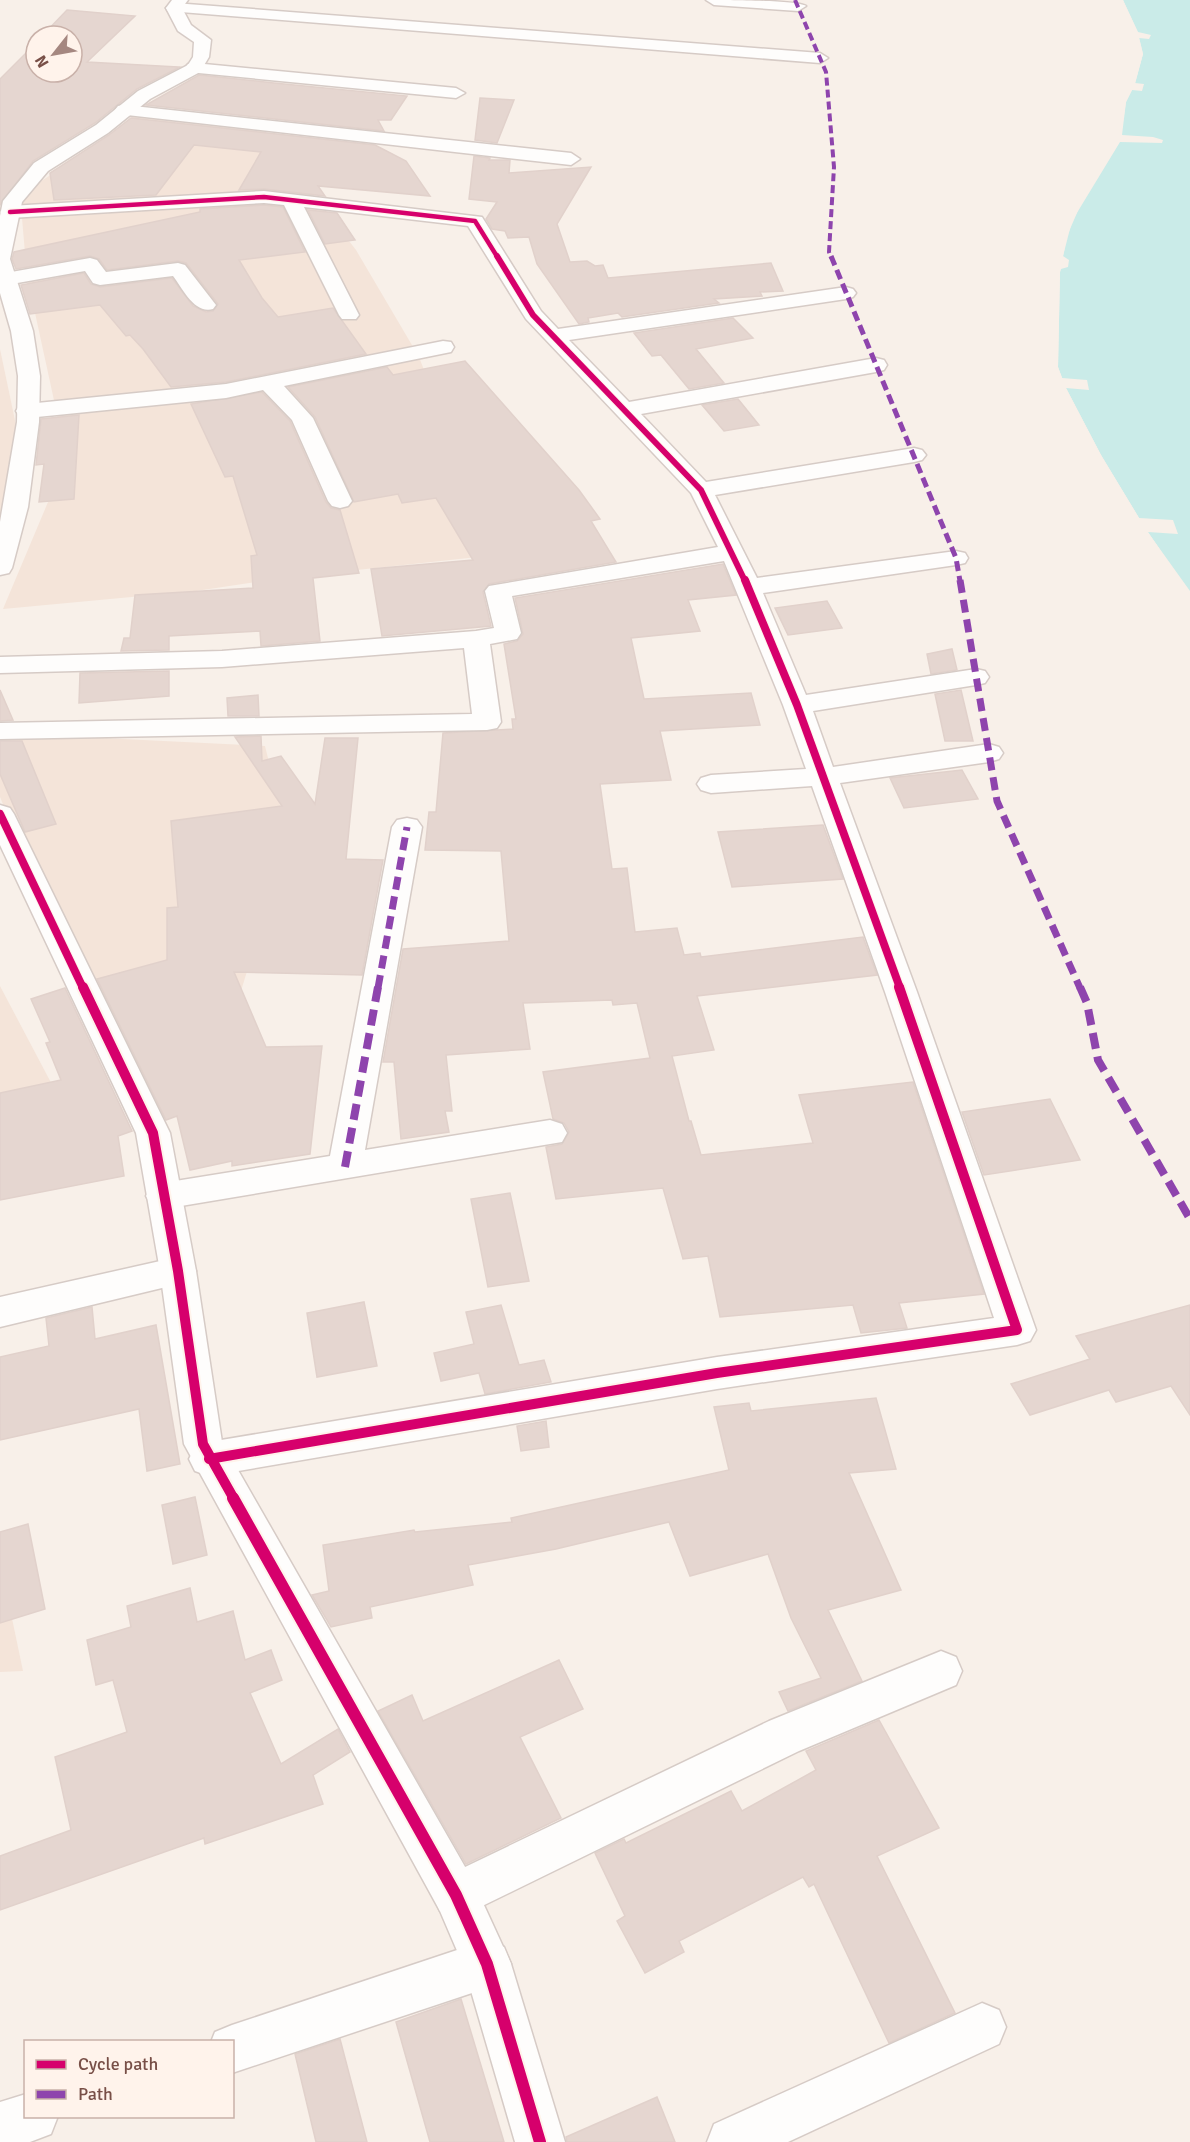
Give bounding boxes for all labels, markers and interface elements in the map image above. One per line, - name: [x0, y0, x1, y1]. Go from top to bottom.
- north arrow: [24, 24, 84, 84]
- text: N: [31, 51, 53, 71]
- legend: [24, 2040, 234, 2118]
- text: Cycle path: [78, 2053, 158, 2075]
- text: Path: [78, 2083, 113, 2105]

